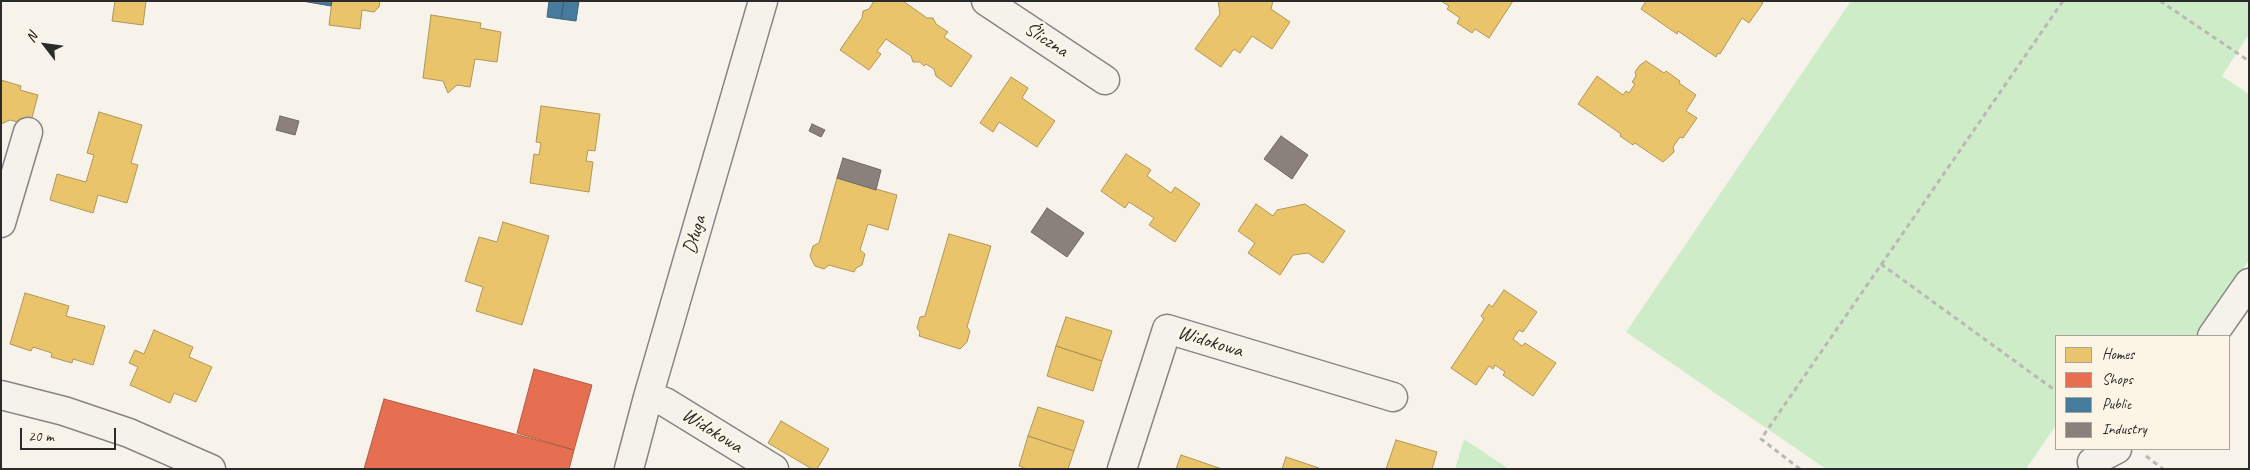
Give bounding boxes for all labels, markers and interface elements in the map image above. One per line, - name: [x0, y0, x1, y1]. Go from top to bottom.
- street label: Śliczna: [1020, 17, 1072, 63]
- north arrow: [20, 20, 70, 70]
- text: N: [22, 29, 41, 45]
- street label: Długa: [678, 213, 712, 257]
- street label: Widokowa: [1174, 321, 1246, 363]
- legend: [2055, 335, 2230, 450]
- text: Homes: [2102, 345, 2134, 364]
- text: Shops: [2102, 370, 2133, 389]
- text: Public: [2102, 395, 2131, 414]
- street label: Widokowa: [677, 403, 747, 459]
- scale bar: [22, 418, 119, 450]
- text: Industry: [2102, 420, 2147, 439]
- text: 20 m: [28, 427, 54, 446]

